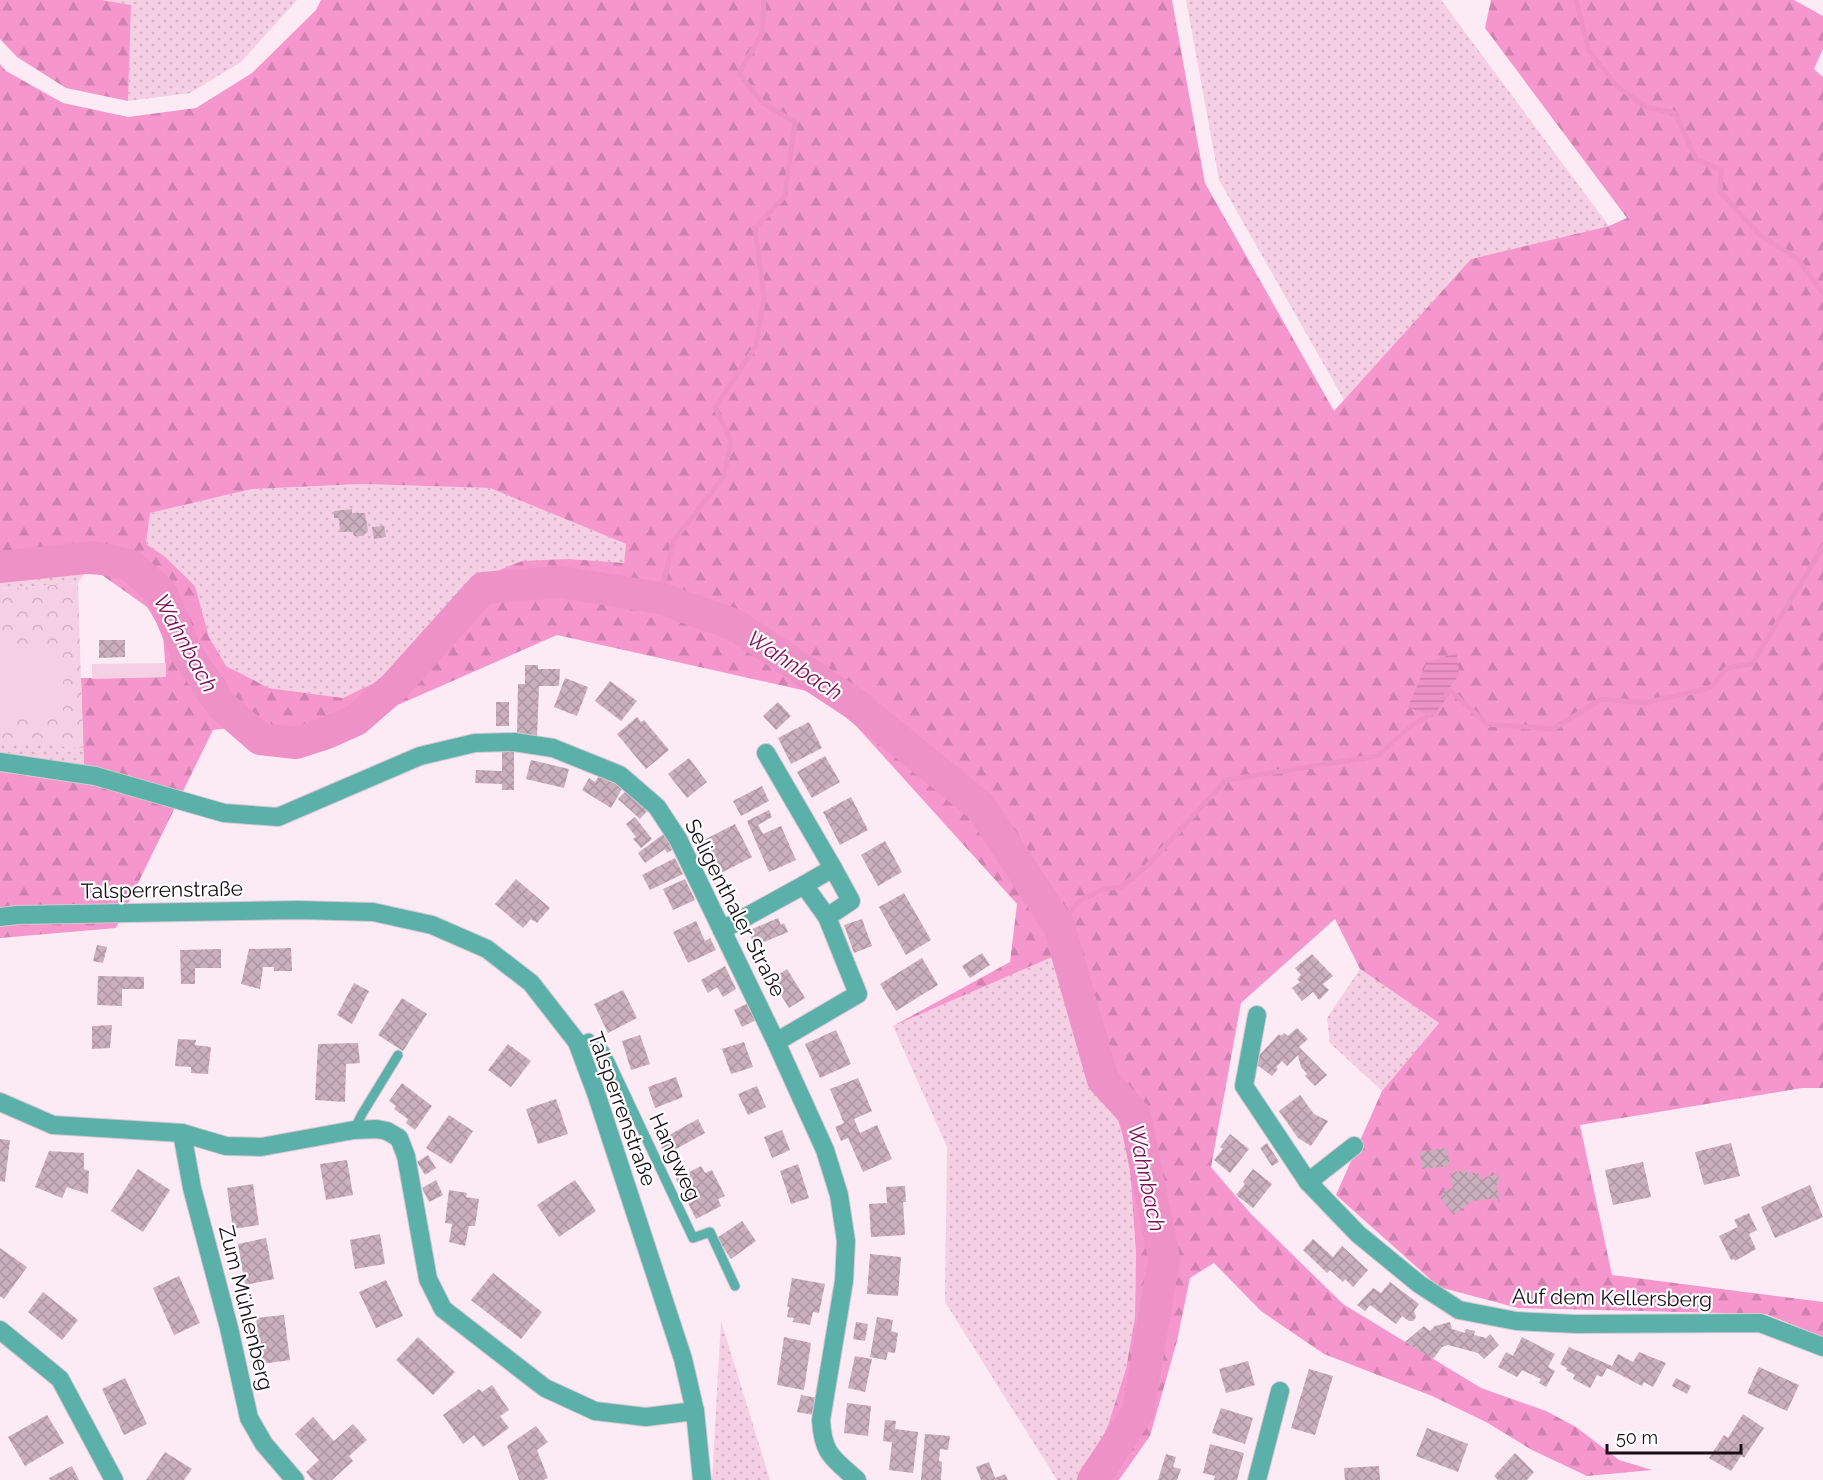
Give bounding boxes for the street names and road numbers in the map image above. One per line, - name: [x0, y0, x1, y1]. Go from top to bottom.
- street label: Seligenthaler Straße: [680, 815, 791, 1001]
- street label: Talsperrenstraße: [81, 876, 243, 903]
- street label: Talsperrenstraße: [583, 1028, 662, 1189]
- street label: Hangweg: [644, 1109, 707, 1205]
- street label: Zum Mühlenberg: [214, 1223, 279, 1393]
- street label: Auf dem Kellersberg: [1512, 1283, 1712, 1312]

